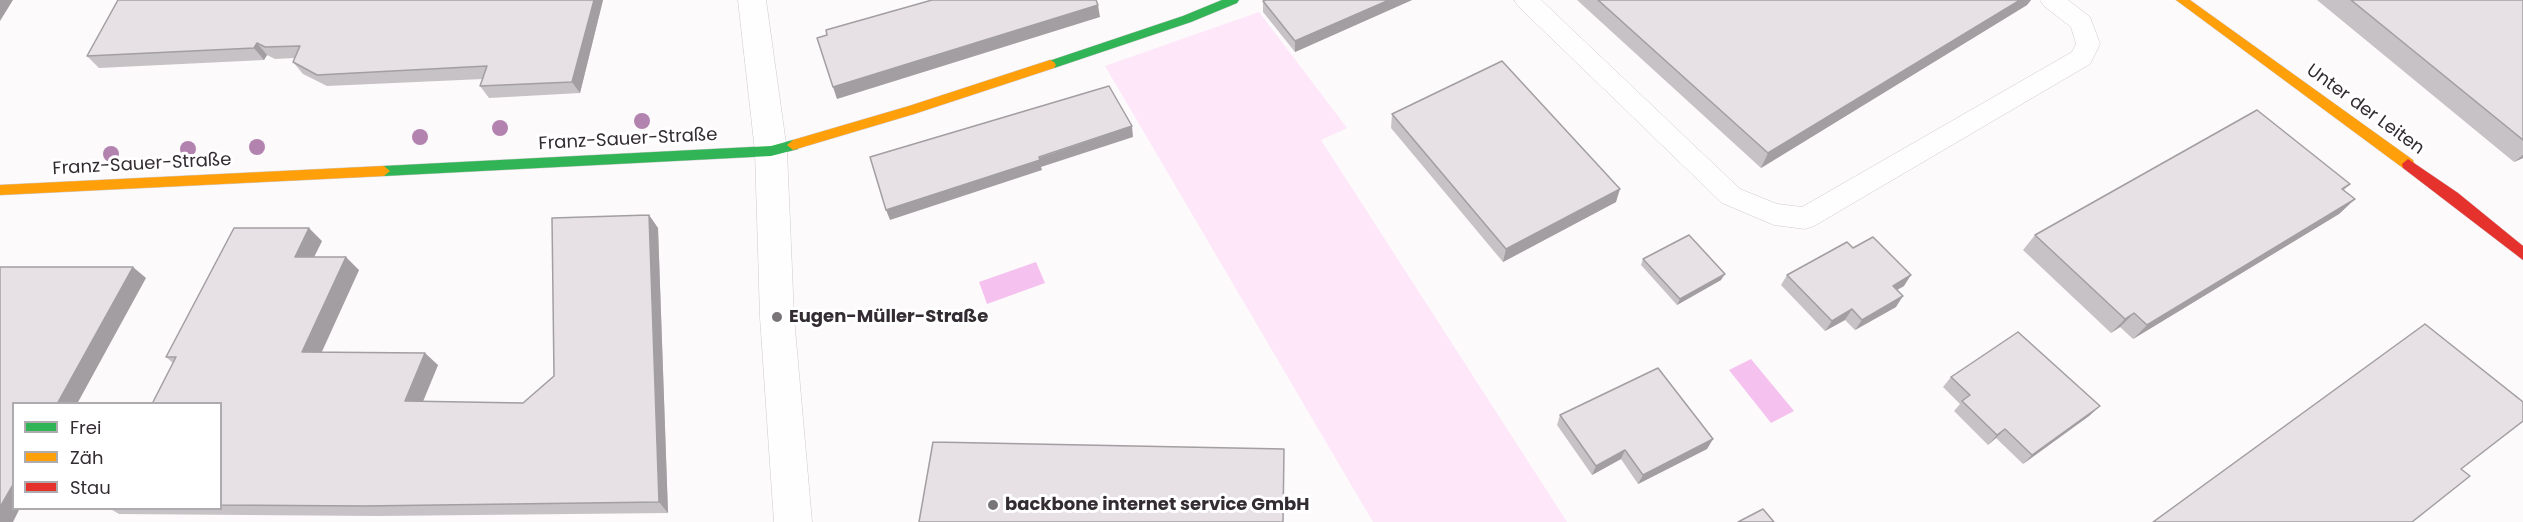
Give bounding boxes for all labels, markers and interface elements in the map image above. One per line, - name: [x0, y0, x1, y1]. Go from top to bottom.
- street label: Unter der Leiten: [2302, 60, 2428, 160]
- street label: Franz-Sauer-Straße: [538, 125, 718, 155]
- street label: Franz-Sauer-Straße: [52, 150, 232, 180]
- place label: Eugen-Müller-Straße: [789, 306, 988, 328]
- marker: Eugen-Müller-Straße: [770, 310, 784, 324]
- legend: [12, 402, 222, 510]
- text: Frei: [70, 415, 101, 440]
- text: Zäh: [70, 445, 103, 470]
- text: Stau: [70, 475, 111, 500]
- place label: backbone internet service GmbH: [1005, 494, 1309, 516]
- marker: backbone internet service GmbH: [986, 498, 1000, 512]

